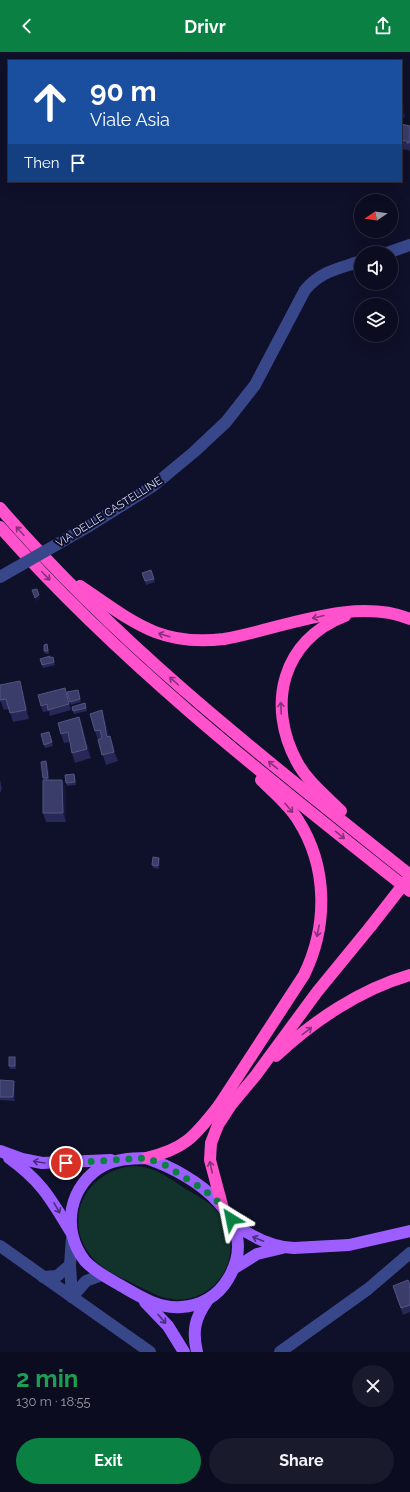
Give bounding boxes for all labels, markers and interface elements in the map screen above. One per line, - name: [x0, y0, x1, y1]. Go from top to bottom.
- icon: back: [16, 15, 38, 37]
- icon: share: [372, 15, 394, 37]
- text: Drivr: [184, 16, 226, 37]
- text: 90 m: [90, 75, 156, 108]
- icon: ahead: [24, 76, 76, 128]
- text: Viale Asia: [90, 109, 170, 130]
- icon: arrive: [67, 152, 89, 174]
- text: Then: [24, 154, 59, 172]
- north arrow: [354, 194, 398, 238]
- map controls: [354, 194, 398, 342]
- button: sound: [354, 246, 398, 290]
- button: layers: [354, 298, 398, 342]
- street label: VIA DELLE CASTELLINE: [54, 474, 165, 550]
- one-way arrow: [16, 526, 25, 536]
- one-way arrow: [41, 571, 50, 581]
- one-way arrow: [312, 614, 325, 622]
- one-way arrow: [157, 631, 170, 638]
- one-way arrow: [169, 677, 179, 686]
- one-way arrow: [278, 702, 285, 715]
- one-way arrow: [268, 761, 279, 770]
- one-way arrow: [285, 803, 294, 814]
- one-way arrow: [335, 831, 346, 840]
- one-way arrow: [314, 924, 322, 937]
- one-way arrow: [301, 1027, 312, 1035]
- pin: [49, 1146, 83, 1180]
- icon: arrive: [55, 1152, 77, 1174]
- one-way arrow: [33, 1158, 46, 1166]
- one-way arrow: [207, 1161, 215, 1174]
- position arrow: [210, 1198, 252, 1240]
- one-way arrow: [54, 1202, 62, 1214]
- one-way arrow: [252, 1235, 264, 1243]
- one-way arrow: [157, 1314, 166, 1324]
- text: 2 min: [16, 1364, 78, 1393]
- button: close: [352, 1365, 394, 1407]
- text: 130 m · 18:55: [16, 1394, 91, 1409]
- button: Exit: [16, 1438, 201, 1484]
- button: Share: [209, 1438, 394, 1484]

